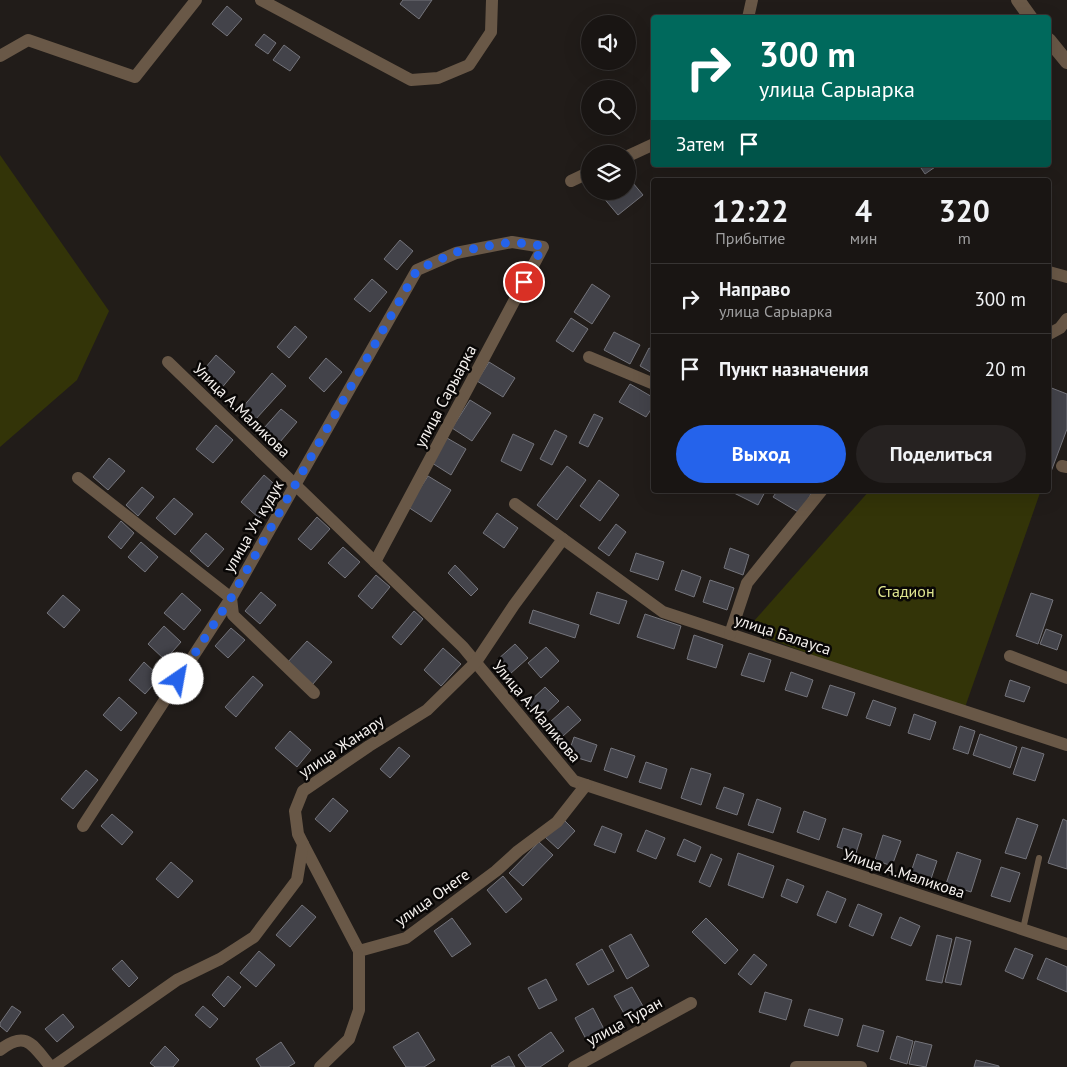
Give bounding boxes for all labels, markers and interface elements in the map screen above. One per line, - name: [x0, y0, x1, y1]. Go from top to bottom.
- map controls: [581, 15, 636, 200]
- button: sound: [581, 15, 636, 70]
- text: 300 m: [759, 31, 856, 77]
- icon: right: [676, 35, 741, 100]
- text: улица Сарыарка: [759, 75, 915, 103]
- button: search: [581, 80, 636, 135]
- icon: arrive: [735, 130, 763, 158]
- text: Затем: [676, 132, 725, 156]
- button: layers: [581, 145, 636, 200]
- text: 12:22: [712, 191, 788, 230]
- text: 4: [855, 191, 872, 230]
- text: 320: [939, 191, 990, 230]
- text: Прибытие: [715, 228, 786, 248]
- text: мин: [850, 228, 877, 248]
- text: m: [958, 228, 971, 248]
- pin: [503, 261, 545, 303]
- icon: arrive: [510, 268, 538, 296]
- text: Направо: [719, 277, 790, 301]
- icon: right: [676, 285, 704, 313]
- text: 300 m: [974, 287, 1026, 311]
- text: улица Сарыарка: [719, 301, 832, 321]
- street label: улица Сарыарка: [410, 341, 480, 451]
- icon: arrive: [676, 355, 704, 383]
- text: Пункт назначения: [719, 357, 869, 381]
- text: 20 m: [985, 357, 1026, 381]
- street label: Улица А.Маликова: [189, 359, 295, 461]
- button: Выход: [676, 425, 846, 483]
- button: Поделиться: [856, 425, 1026, 483]
- street label: улица Уч кудук: [218, 476, 288, 576]
- park label: Стадион: [877, 581, 935, 601]
- street label: улица Балауса: [732, 609, 834, 659]
- position arrow: [151, 652, 203, 704]
- street label: Улица А.Маликова: [488, 656, 586, 766]
- street label: улица Жанару: [295, 710, 388, 782]
- street label: Улица А.Маликова: [840, 844, 968, 902]
- street label: улица Онеге: [391, 864, 473, 930]
- street label: улица Туран: [582, 992, 666, 1050]

